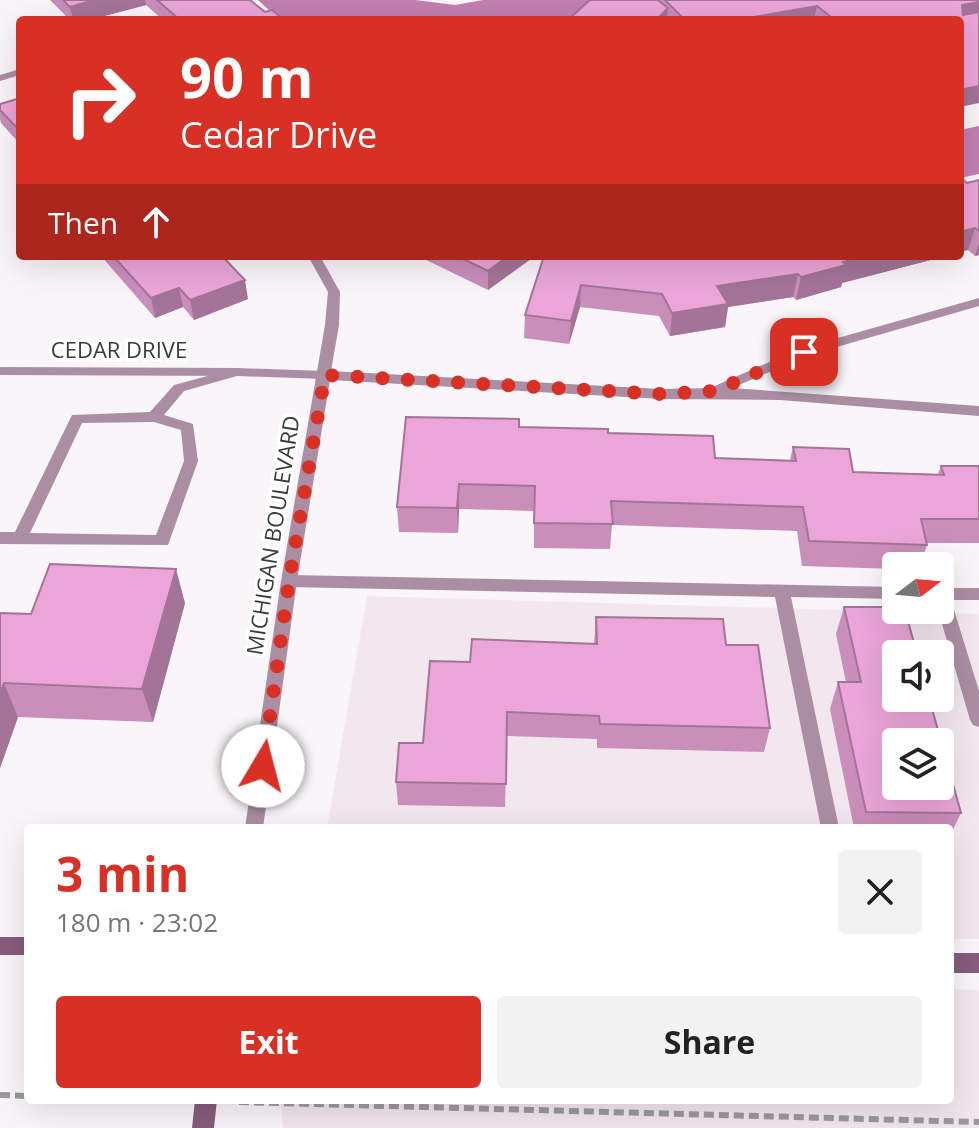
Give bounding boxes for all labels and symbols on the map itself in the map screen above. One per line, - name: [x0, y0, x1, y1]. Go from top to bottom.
- pin: [770, 318, 838, 386]
- street label: CEDAR DRIVE: [51, 334, 187, 364]
- street label: MICHIGAN BOULEVARD: [238, 413, 306, 657]
- north arrow: [882, 552, 954, 624]
- position arrow: [221, 724, 305, 808]

